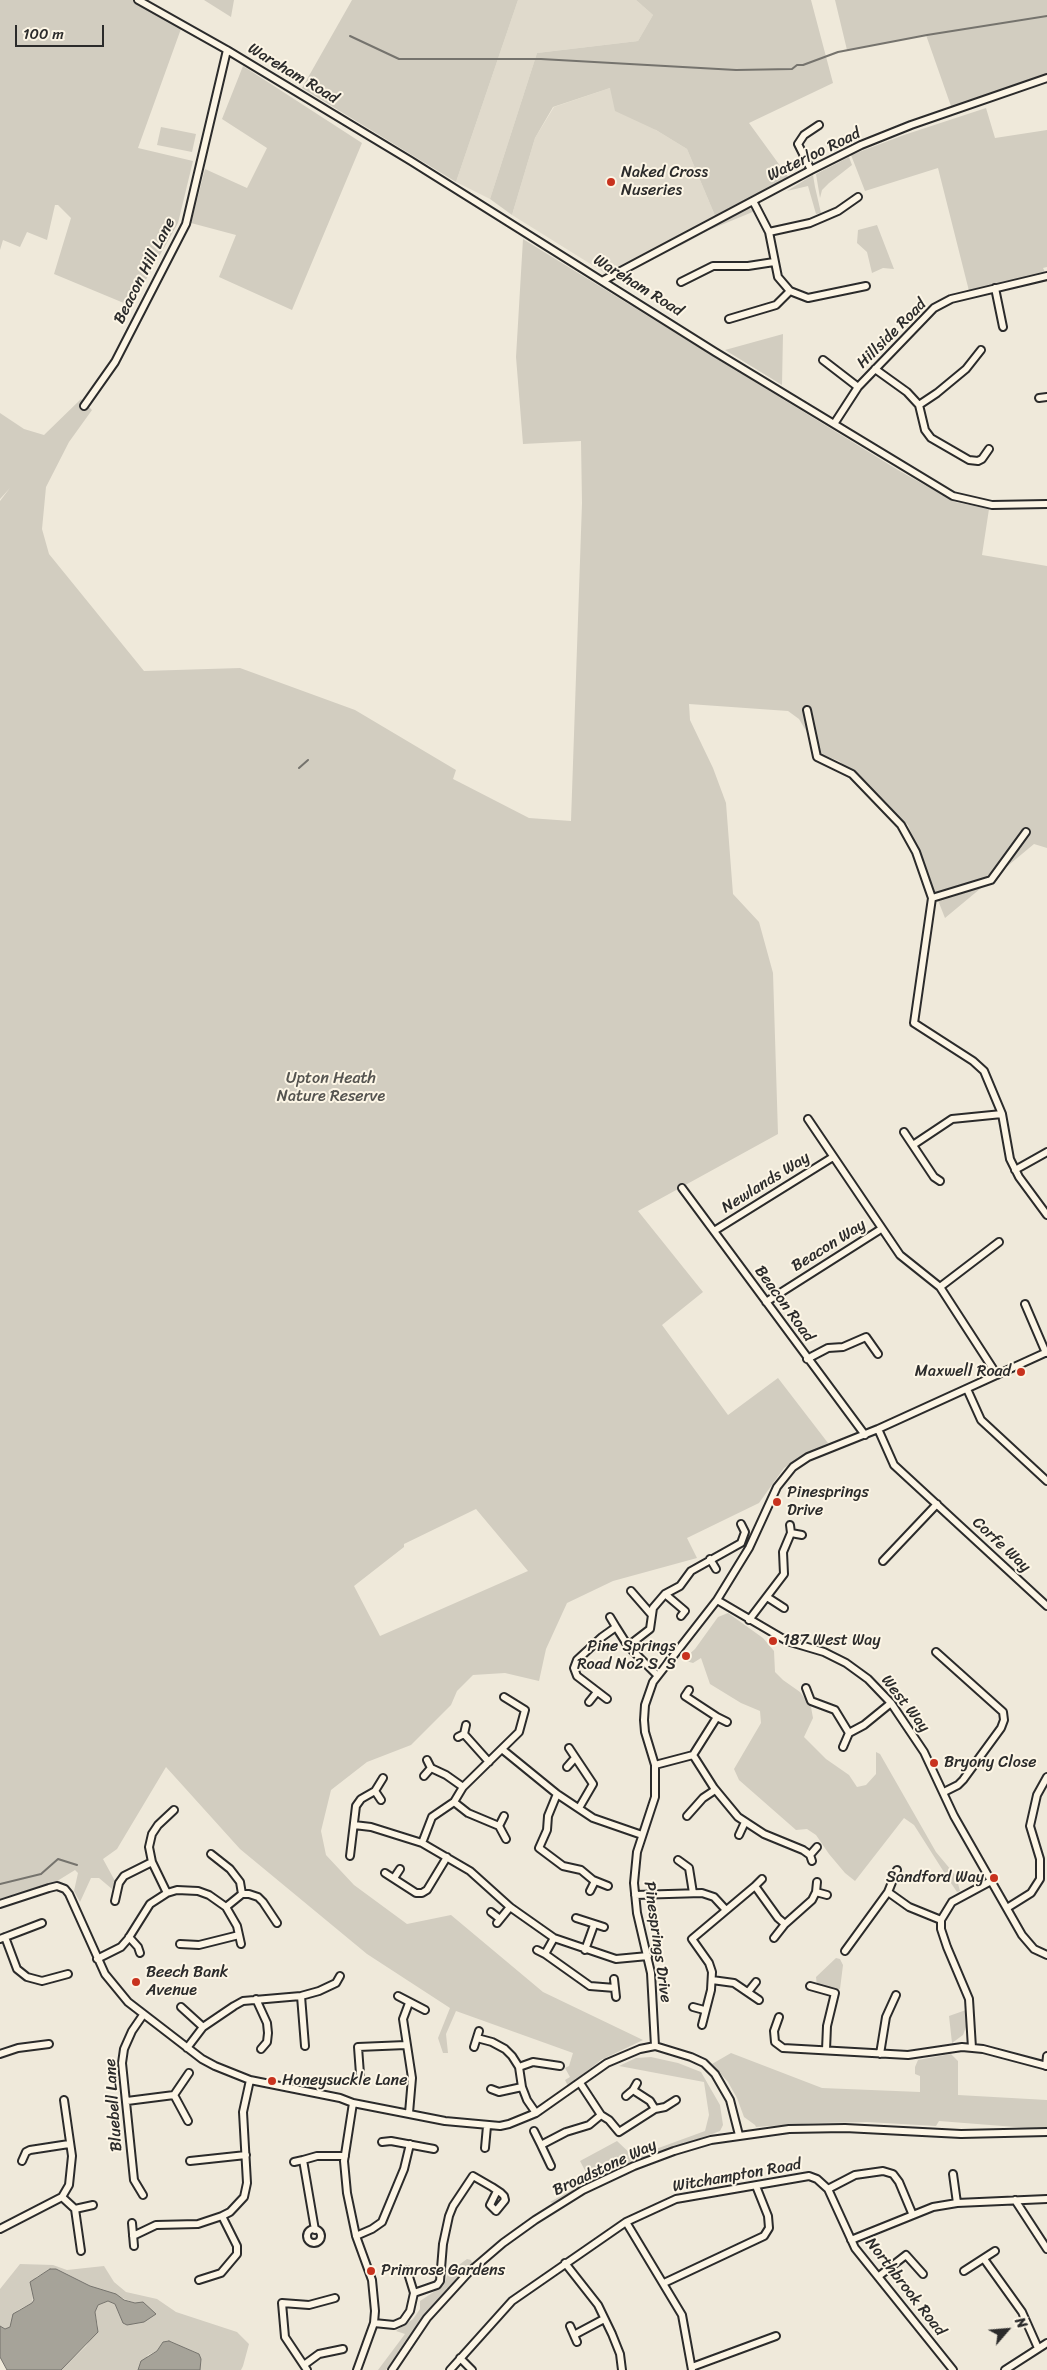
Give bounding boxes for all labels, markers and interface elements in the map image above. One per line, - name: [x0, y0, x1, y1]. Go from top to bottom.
- scale bar: [18, 15, 106, 47]
- text: 100 m: [23, 21, 64, 47]
- street label: Wareham Road: [244, 39, 342, 109]
- street label: Waterloo Road: [764, 124, 864, 186]
- place label: Naked Cross Nuseries: [621, 163, 708, 201]
- marker: Naked Cross Nuseries: [605, 176, 617, 188]
- street label: Beacon Hill Lane: [110, 215, 180, 327]
- street label: Wareham Road: [590, 251, 686, 321]
- street label: Hillside Road: [853, 295, 931, 373]
- park label: Upton Heath Nature Reserve: [277, 1069, 385, 1107]
- street label: Newlands Way: [718, 1148, 814, 1218]
- street label: Beacon Way: [788, 1216, 870, 1276]
- street label: Beacon Road: [750, 1262, 818, 1346]
- place label: Maxwell Road: [915, 1362, 1011, 1382]
- marker: Maxwell Road: [1015, 1366, 1027, 1378]
- place label: Pinesprings Drive: [787, 1483, 869, 1521]
- marker: Pinesprings Drive: [771, 1496, 783, 1508]
- street label: Corfe Way: [968, 1513, 1034, 1577]
- place label: 187 West Way: [783, 1631, 881, 1651]
- marker: 187 West Way: [767, 1635, 779, 1647]
- place label: Pine Springs Road No2 S/S: [577, 1637, 676, 1675]
- marker: Pine Springs Road No2 S/S: [680, 1650, 692, 1662]
- street label: West Way: [877, 1671, 933, 1737]
- place label: Bryony Close: [944, 1753, 1036, 1773]
- marker: Bryony Close: [928, 1757, 940, 1769]
- place label: Sandford Way: [886, 1868, 984, 1888]
- marker: Sandford Way: [988, 1872, 1000, 1884]
- street label: Pinesprings Drive: [639, 1880, 675, 2004]
- place label: Beech Bank Avenue: [146, 1963, 228, 2001]
- marker: Beech Bank Avenue: [130, 1976, 142, 1988]
- street label: Bluebell Lane: [101, 2058, 127, 2152]
- place label: Honeysuckle Lane: [282, 2071, 407, 2091]
- marker: Honeysuckle Lane: [266, 2075, 278, 2087]
- street label: Broadstone Way: [550, 2136, 660, 2200]
- street label: Witchampton Road: [671, 2155, 803, 2197]
- street label: Northbrook Road: [861, 2234, 949, 2340]
- place label: Primrose Gardens: [381, 2261, 505, 2281]
- marker: Primrose Gardens: [365, 2265, 377, 2277]
- north arrow: [982, 2305, 1032, 2355]
- text: N: [1007, 2313, 1034, 2333]

